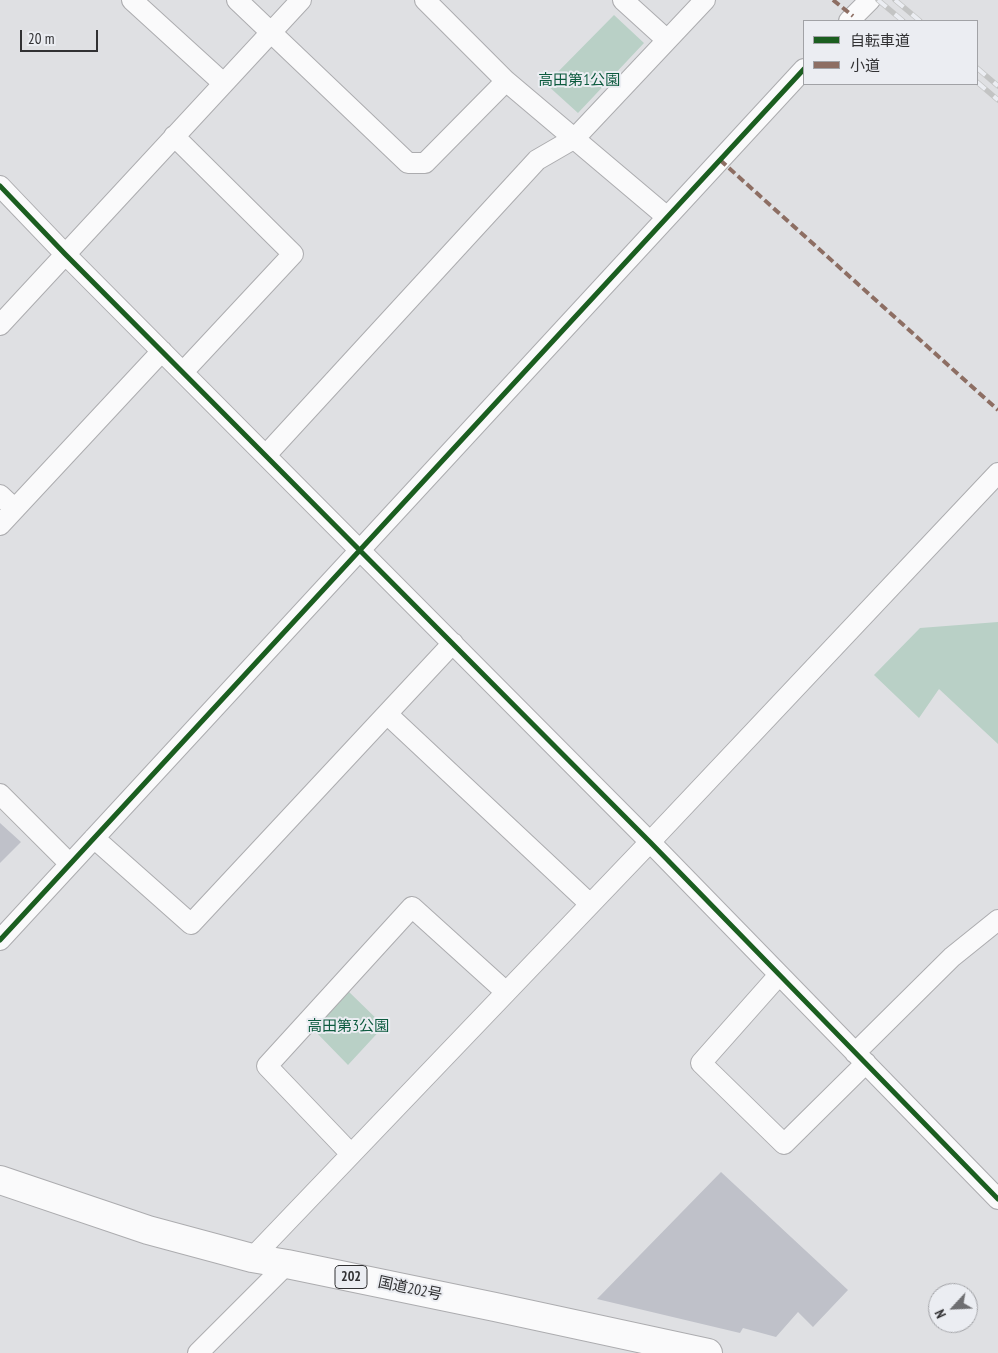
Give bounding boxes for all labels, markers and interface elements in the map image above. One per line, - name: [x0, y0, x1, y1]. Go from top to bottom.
- scale bar: [22, 20, 100, 52]
- legend: [803, 20, 978, 85]
- text: 20 m: [28, 29, 54, 48]
- text: 自転車道: [850, 31, 910, 50]
- text: 小道: [850, 56, 880, 75]
- park label: 高田第1公園: [538, 72, 620, 90]
- park label: 高田第3公園: [307, 1018, 389, 1036]
- road number: 202: [335, 1266, 367, 1288]
- street label: 国道202号: [376, 1273, 444, 1305]
- north arrow: [928, 1283, 978, 1333]
- text: N: [931, 1307, 950, 1321]

